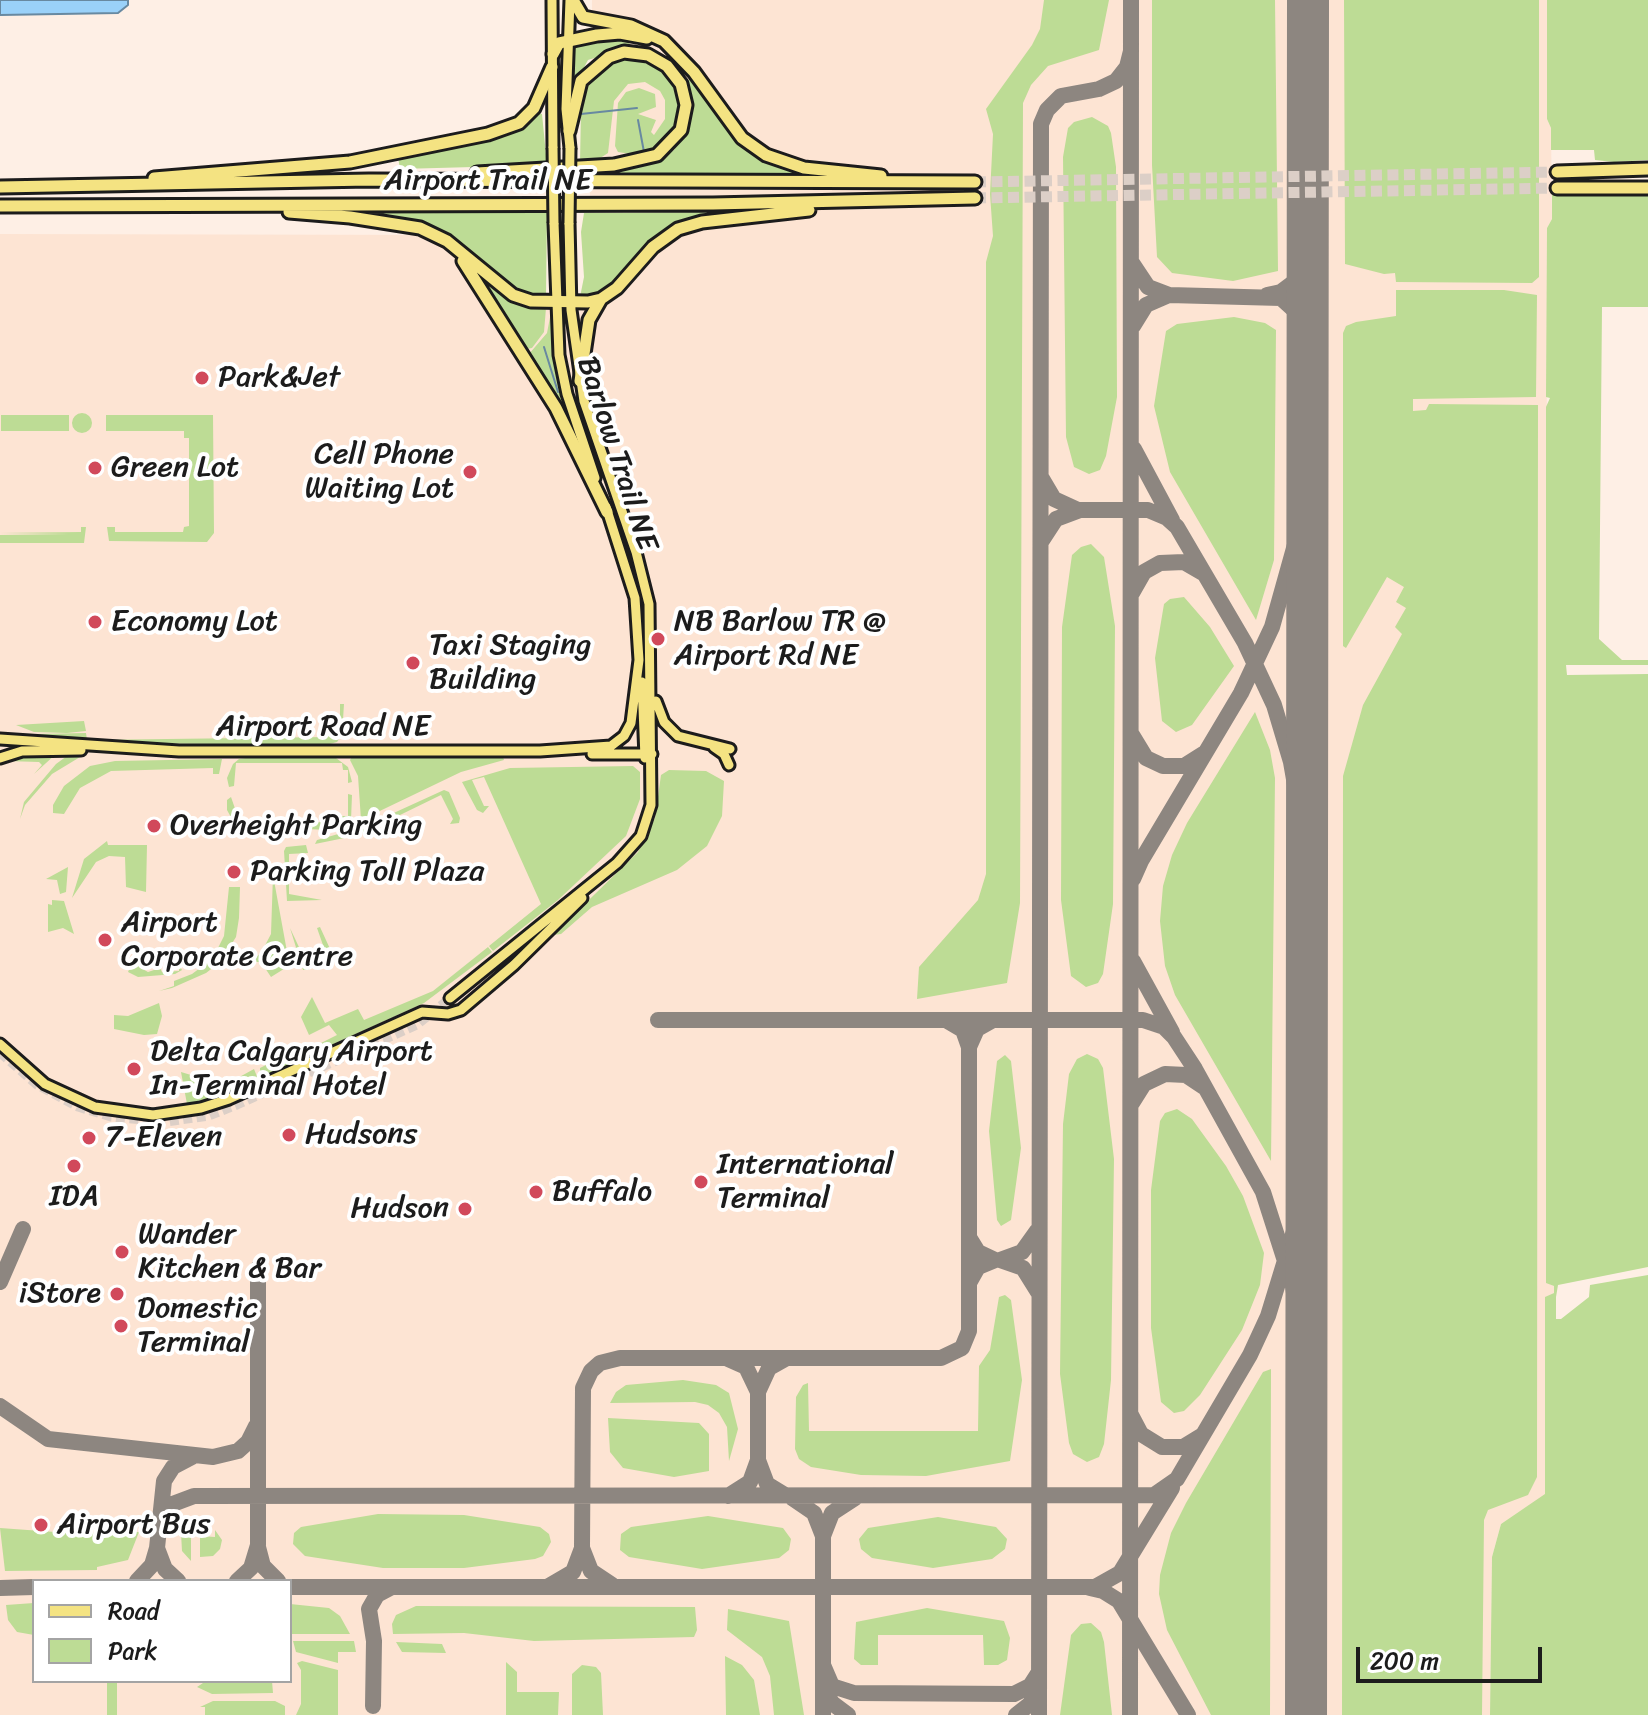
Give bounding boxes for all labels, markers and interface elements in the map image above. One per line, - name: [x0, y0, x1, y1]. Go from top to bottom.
- street label: Airport Trail NE: [384, 163, 592, 199]
- street label: Barlow Trail NE: [568, 352, 664, 556]
- place label: Park&Jet: [218, 360, 340, 396]
- marker: Park&Jet: [193, 369, 211, 387]
- place label: Cell Phone Waiting Lot: [305, 437, 454, 508]
- place label: Green Lot: [111, 450, 239, 486]
- marker: Green Lot: [86, 459, 104, 477]
- marker: Cell Phone Waiting Lot: [461, 463, 479, 481]
- place label: Economy Lot: [111, 604, 278, 640]
- place label: NB Barlow TR @ Airport Rd NE: [674, 604, 886, 674]
- marker: Economy Lot: [86, 613, 104, 631]
- place label: Taxi Staging Building: [429, 628, 591, 698]
- marker: NB Barlow TR @ Airport Rd NE: [649, 630, 667, 648]
- marker: Taxi Staging Building: [404, 654, 422, 672]
- street label: Airport Road NE: [216, 709, 430, 745]
- place label: Overheight Parking: [170, 808, 423, 844]
- marker: Overheight Parking: [145, 817, 163, 835]
- place label: Parking Toll Plaza: [250, 854, 484, 890]
- marker: Parking Toll Plaza: [225, 863, 243, 881]
- place label: Airport Corporate Centre: [121, 905, 353, 976]
- marker: Airport Corporate Centre: [96, 931, 114, 949]
- place label: Delta Calgary Airport In-Terminal Hotel: [150, 1034, 433, 1104]
- marker: Delta Calgary Airport In-Terminal Hotel: [125, 1060, 143, 1078]
- place label: Hudsons: [305, 1117, 417, 1153]
- place label: 7-Eleven: [105, 1120, 222, 1156]
- marker: Hudsons: [280, 1126, 298, 1144]
- marker: 7-Eleven: [80, 1129, 98, 1147]
- place label: International Terminal: [717, 1147, 894, 1218]
- marker: IDA: [65, 1157, 83, 1175]
- marker: International Terminal: [692, 1173, 710, 1191]
- place label: Buffalo: [552, 1174, 652, 1210]
- place label: IDA: [49, 1179, 99, 1215]
- marker: Buffalo: [527, 1183, 545, 1201]
- place label: Hudson: [351, 1191, 449, 1227]
- marker: Hudson: [456, 1200, 474, 1218]
- place label: Wander Kitchen & Bar: [138, 1217, 321, 1288]
- marker: Wander Kitchen & Bar: [113, 1243, 131, 1261]
- place label: iStore: [19, 1276, 101, 1312]
- marker: iStore: [108, 1285, 126, 1303]
- place label: Domestic Terminal: [137, 1291, 258, 1362]
- marker: Domestic Terminal: [112, 1317, 130, 1335]
- place label: Airport Bus: [57, 1507, 210, 1543]
- marker: Airport Bus: [32, 1516, 50, 1534]
- legend: [32, 1579, 292, 1683]
- text: Road: [108, 1590, 159, 1632]
- text: Park: [108, 1630, 157, 1672]
- scale bar: [1360, 1631, 1546, 1681]
- text: 200 m: [1370, 1640, 1439, 1682]

